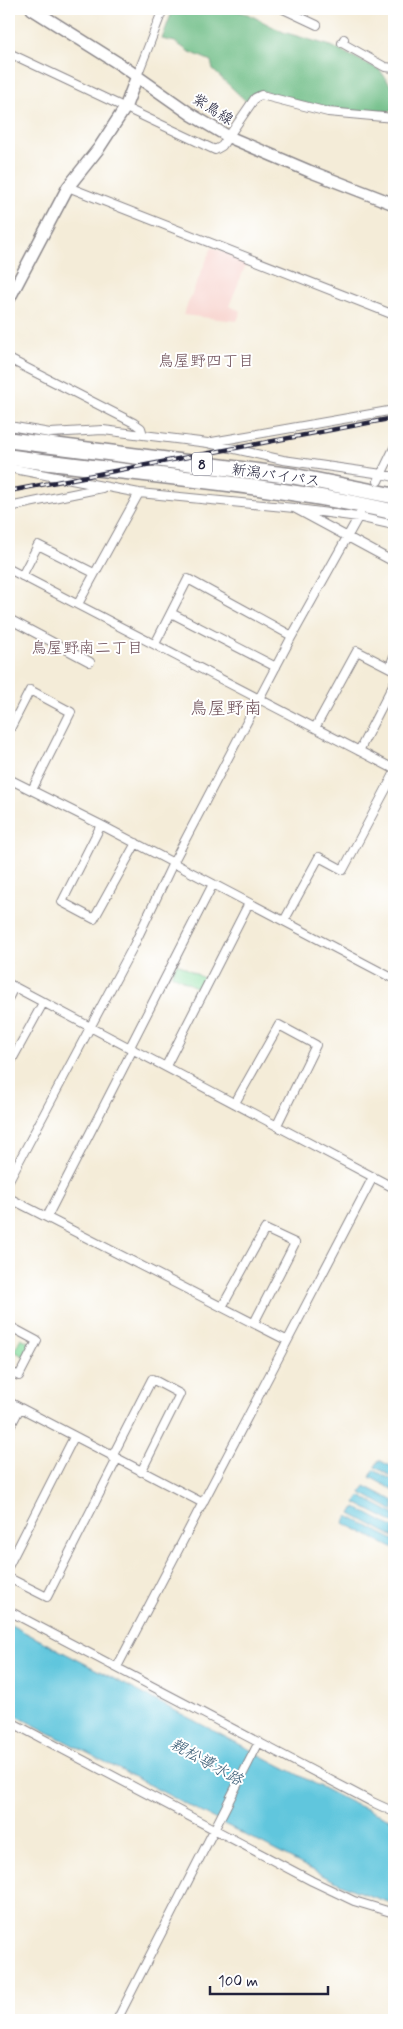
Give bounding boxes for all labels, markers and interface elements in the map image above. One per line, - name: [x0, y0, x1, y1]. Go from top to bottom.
- street label: 紫鳥線: [188, 89, 237, 130]
- district label: 鳥屋野四丁目: [158, 351, 254, 372]
- road number: 8: [192, 452, 212, 476]
- street label: 新潟バイパス: [230, 460, 322, 492]
- district label: 鳥屋野南二丁目: [31, 638, 143, 659]
- district label: 鳥屋野南: [190, 697, 262, 721]
- water label: 親松導水路: [166, 1734, 247, 1791]
- scale bar: [210, 1964, 328, 1996]
- text: 100 m: [218, 1972, 258, 1992]

